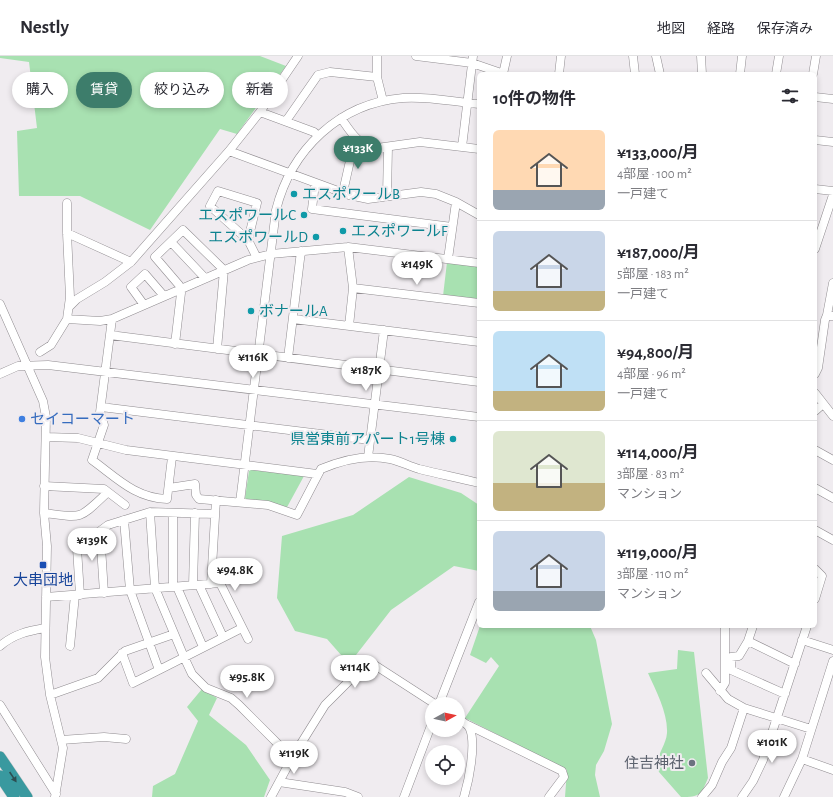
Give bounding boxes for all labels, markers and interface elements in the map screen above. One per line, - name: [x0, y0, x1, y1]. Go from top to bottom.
- text: Nestly: [20, 18, 69, 37]
- text: 地図: [657, 22, 685, 36]
- text: 経路: [707, 22, 735, 36]
- text: 保存済み: [757, 22, 813, 36]
- chip: 購入: [12, 72, 68, 108]
- chip: 賃貸: [76, 72, 132, 108]
- chip: 絞り込み: [140, 72, 224, 108]
- chip: 新着: [232, 72, 288, 108]
- icon: filters: [779, 85, 801, 107]
- text: 10件の物件: [493, 90, 576, 107]
- pin: ¥133K: [330, 136, 386, 170]
- text: ¥133K: [343, 142, 373, 155]
- text: ¥133,000/月: [617, 144, 699, 161]
- icon: home: [525, 146, 573, 194]
- text: 4部屋 · 100 m²: [617, 168, 692, 181]
- place label: エスポワールB: [302, 186, 400, 202]
- text: 一戸建て: [617, 188, 669, 201]
- marker: エスポワールB: [289, 189, 299, 199]
- place label: エスポワールC: [198, 207, 296, 223]
- marker: エスポワールC: [299, 210, 309, 220]
- place label: エスポワールF: [351, 223, 448, 239]
- marker: エスポワールF: [338, 226, 348, 236]
- place label: エスポワールD: [208, 229, 308, 245]
- marker: エスポワールD: [311, 232, 321, 242]
- text: ¥187,000/月: [617, 244, 700, 261]
- icon: home: [525, 247, 573, 295]
- pin: ¥149K: [389, 252, 445, 286]
- text: ¥149K: [401, 258, 433, 271]
- text: 5部屋 · 183 m²: [617, 268, 689, 281]
- text: 一戸建て: [617, 288, 669, 301]
- place label: ボナールA: [259, 303, 328, 319]
- marker: ボナールA: [246, 306, 256, 316]
- text: ¥94,800/月: [617, 344, 695, 361]
- pin: ¥116K: [225, 345, 281, 379]
- icon: home: [525, 347, 573, 395]
- text: ¥116K: [238, 351, 268, 364]
- pin: ¥187K: [338, 358, 394, 392]
- text: ¥187K: [350, 364, 382, 377]
- text: 4部屋 · 96 m²: [617, 368, 686, 381]
- text: 一戸建て: [617, 388, 669, 401]
- place label: セイコーマート: [30, 412, 135, 427]
- marker: セイコーマート: [17, 414, 27, 424]
- place label: 県営東前アパート1号棟: [290, 430, 445, 447]
- marker: 県営東前アパート1号棟: [448, 434, 458, 444]
- text: ¥114,000/月: [617, 444, 699, 461]
- icon: home: [525, 447, 573, 495]
- text: 3部屋 · 83 m²: [617, 468, 684, 481]
- text: マンション: [617, 488, 682, 501]
- pin: ¥139K: [64, 528, 120, 562]
- text: ¥139K: [77, 534, 108, 547]
- text: ¥119,000/月: [617, 544, 699, 561]
- icon: home: [525, 547, 573, 595]
- pin: ¥94.8K: [202, 558, 268, 592]
- marker: 大串団地: [38, 560, 48, 570]
- text: ¥94.8K: [217, 564, 253, 577]
- text: 3部屋 · 110 m²: [617, 568, 689, 581]
- place label: 大串団地: [13, 572, 73, 588]
- text: マンション: [617, 588, 682, 601]
- pin: ¥114K: [327, 655, 383, 689]
- text: ¥114K: [340, 661, 370, 674]
- pin: ¥95.8K: [214, 665, 280, 699]
- text: ¥95.8K: [229, 671, 265, 684]
- north arrow: [425, 697, 465, 737]
- map controls: [425, 697, 465, 785]
- pin: ¥101K: [744, 730, 800, 764]
- text: ¥101K: [757, 736, 787, 749]
- pin: ¥119K: [266, 741, 322, 775]
- button: locate: [425, 745, 465, 785]
- text: ¥119K: [279, 747, 309, 760]
- place label: 住吉神社: [624, 755, 684, 771]
- marker: 住吉神社: [687, 758, 697, 768]
- one-way arrow: [9, 772, 17, 782]

